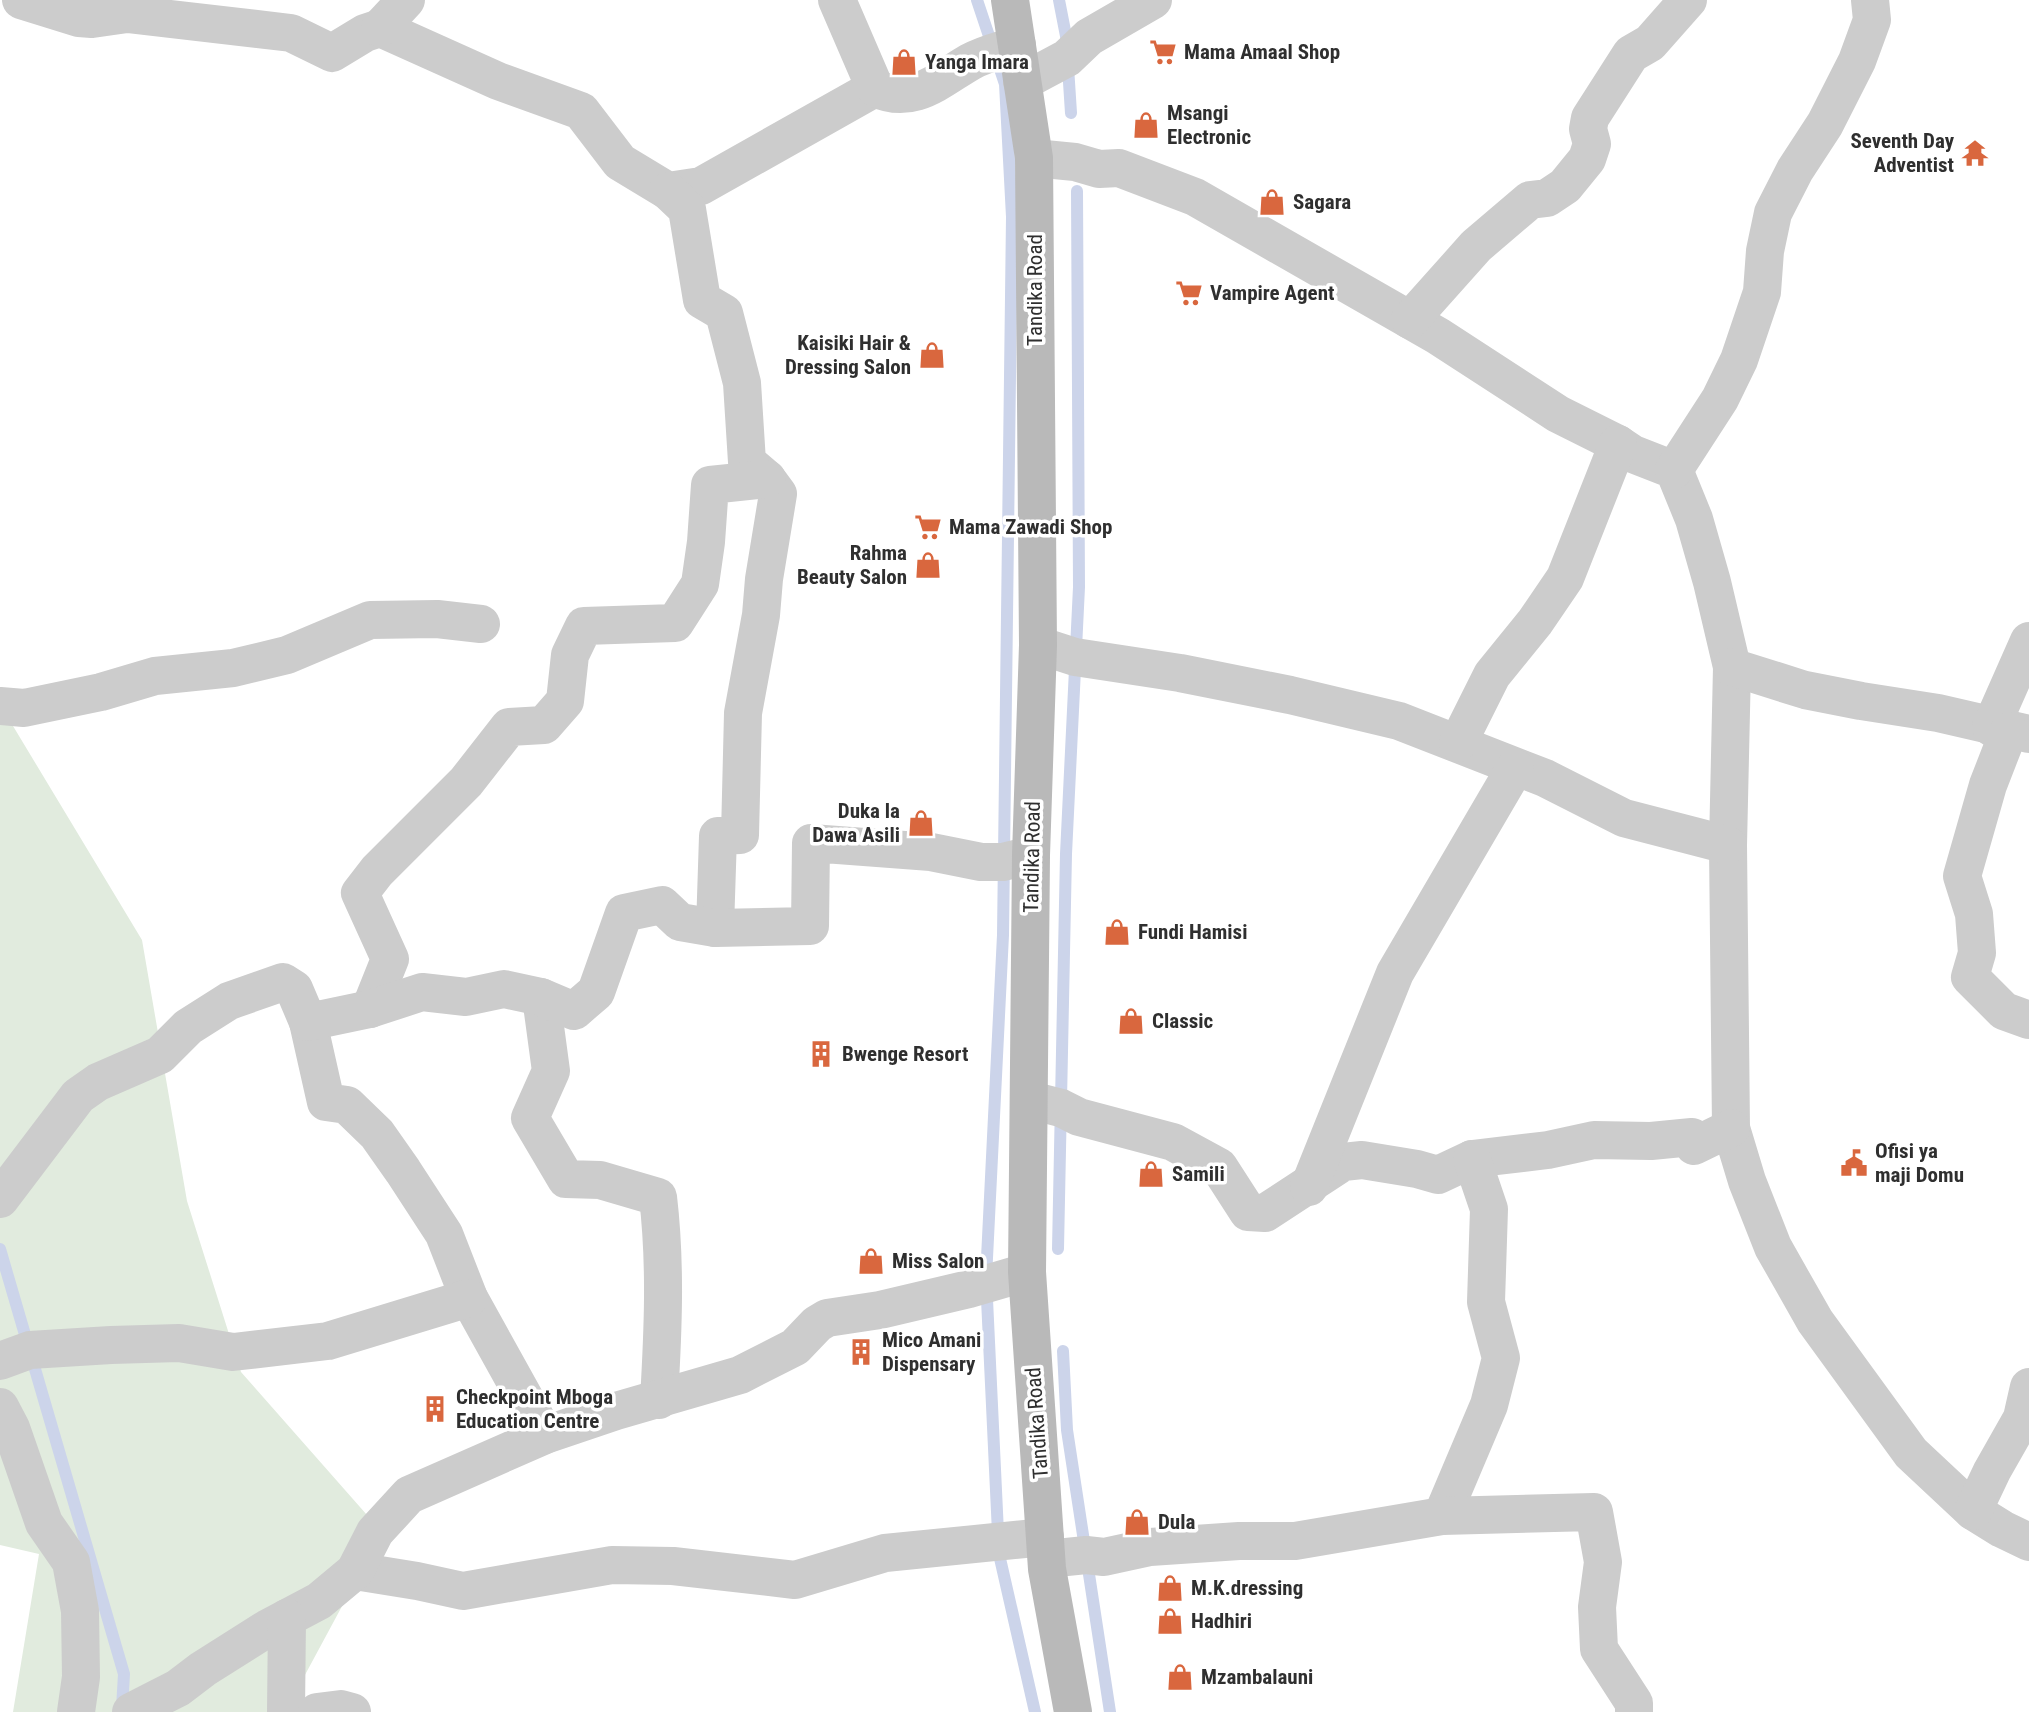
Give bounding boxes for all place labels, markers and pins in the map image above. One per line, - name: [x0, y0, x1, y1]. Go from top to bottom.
- supermarket icon: Mama Amaal Shop: [1148, 37, 1178, 67]
- place label: Mama Amaal Shop: [1184, 40, 1340, 64]
- shop icon: Yanga Imara: [889, 47, 919, 77]
- place label: Yanga Imara: [925, 50, 1029, 74]
- place label: Msangi Electronic: [1167, 101, 1251, 149]
- shop icon: Msangi Electronic: [1131, 110, 1161, 140]
- place label: Seventh Day Adventist: [1851, 129, 1955, 177]
- temple icon: Seventh Day Adventist: [1960, 138, 1990, 168]
- shop icon: Sagara: [1257, 187, 1287, 217]
- place label: Sagara: [1293, 190, 1351, 214]
- supermarket icon: Vampire Agent: [1174, 278, 1204, 308]
- place label: Vampire Agent: [1210, 281, 1334, 305]
- place label: Kaisiki Hair & Dressing Salon: [785, 331, 911, 379]
- shop icon: Kaisiki Hair & Dressing Salon: [917, 340, 947, 370]
- supermarket icon: Mama Zawadi Shop: [913, 512, 943, 542]
- place label: Mama Zawadi Shop: [949, 515, 1112, 539]
- place label: Rahma Beauty Salon: [797, 541, 907, 589]
- shop icon: Rahma Beauty Salon: [913, 550, 943, 580]
- place label: Duka la Dawa Asili: [812, 799, 900, 847]
- shop icon: Duka la Dawa Asili: [906, 808, 936, 838]
- shop icon: Fundi Hamisi: [1102, 917, 1132, 947]
- place label: Fundi Hamisi: [1138, 920, 1247, 944]
- shop icon: Classic: [1116, 1006, 1146, 1036]
- place label: Classic: [1152, 1009, 1214, 1033]
- building icon: Bwenge Resort: [806, 1039, 836, 1069]
- place label: Bwenge Resort: [842, 1042, 968, 1066]
- place label: Ofisi ya maji Domu: [1875, 1139, 1964, 1187]
- public building icon: Ofisi ya maji Domu: [1839, 1148, 1869, 1178]
- shop icon: Samili: [1136, 1159, 1166, 1189]
- place label: Samili: [1172, 1162, 1225, 1186]
- shop icon: Miss Salon: [856, 1246, 886, 1276]
- place label: Miss Salon: [892, 1249, 984, 1273]
- place label: Mico Amani Dispensary: [882, 1328, 981, 1376]
- building icon: Mico Amani Dispensary: [846, 1337, 876, 1367]
- place label: Checkpoint Mboga Education Centre: [456, 1385, 613, 1433]
- building icon: Checkpoint Mboga Education Centre: [420, 1394, 450, 1424]
- shop icon: Dula: [1122, 1507, 1152, 1537]
- place label: Dula: [1158, 1510, 1195, 1534]
- shop icon: M.K.dressing: [1155, 1573, 1185, 1603]
- place label: M.K.dressing: [1191, 1576, 1303, 1600]
- shop icon: Hadhiri: [1155, 1606, 1185, 1636]
- place label: Hadhiri: [1191, 1609, 1252, 1633]
- shop icon: Mzambalauni: [1165, 1662, 1195, 1692]
- place label: Mzambalauni: [1201, 1665, 1313, 1689]

